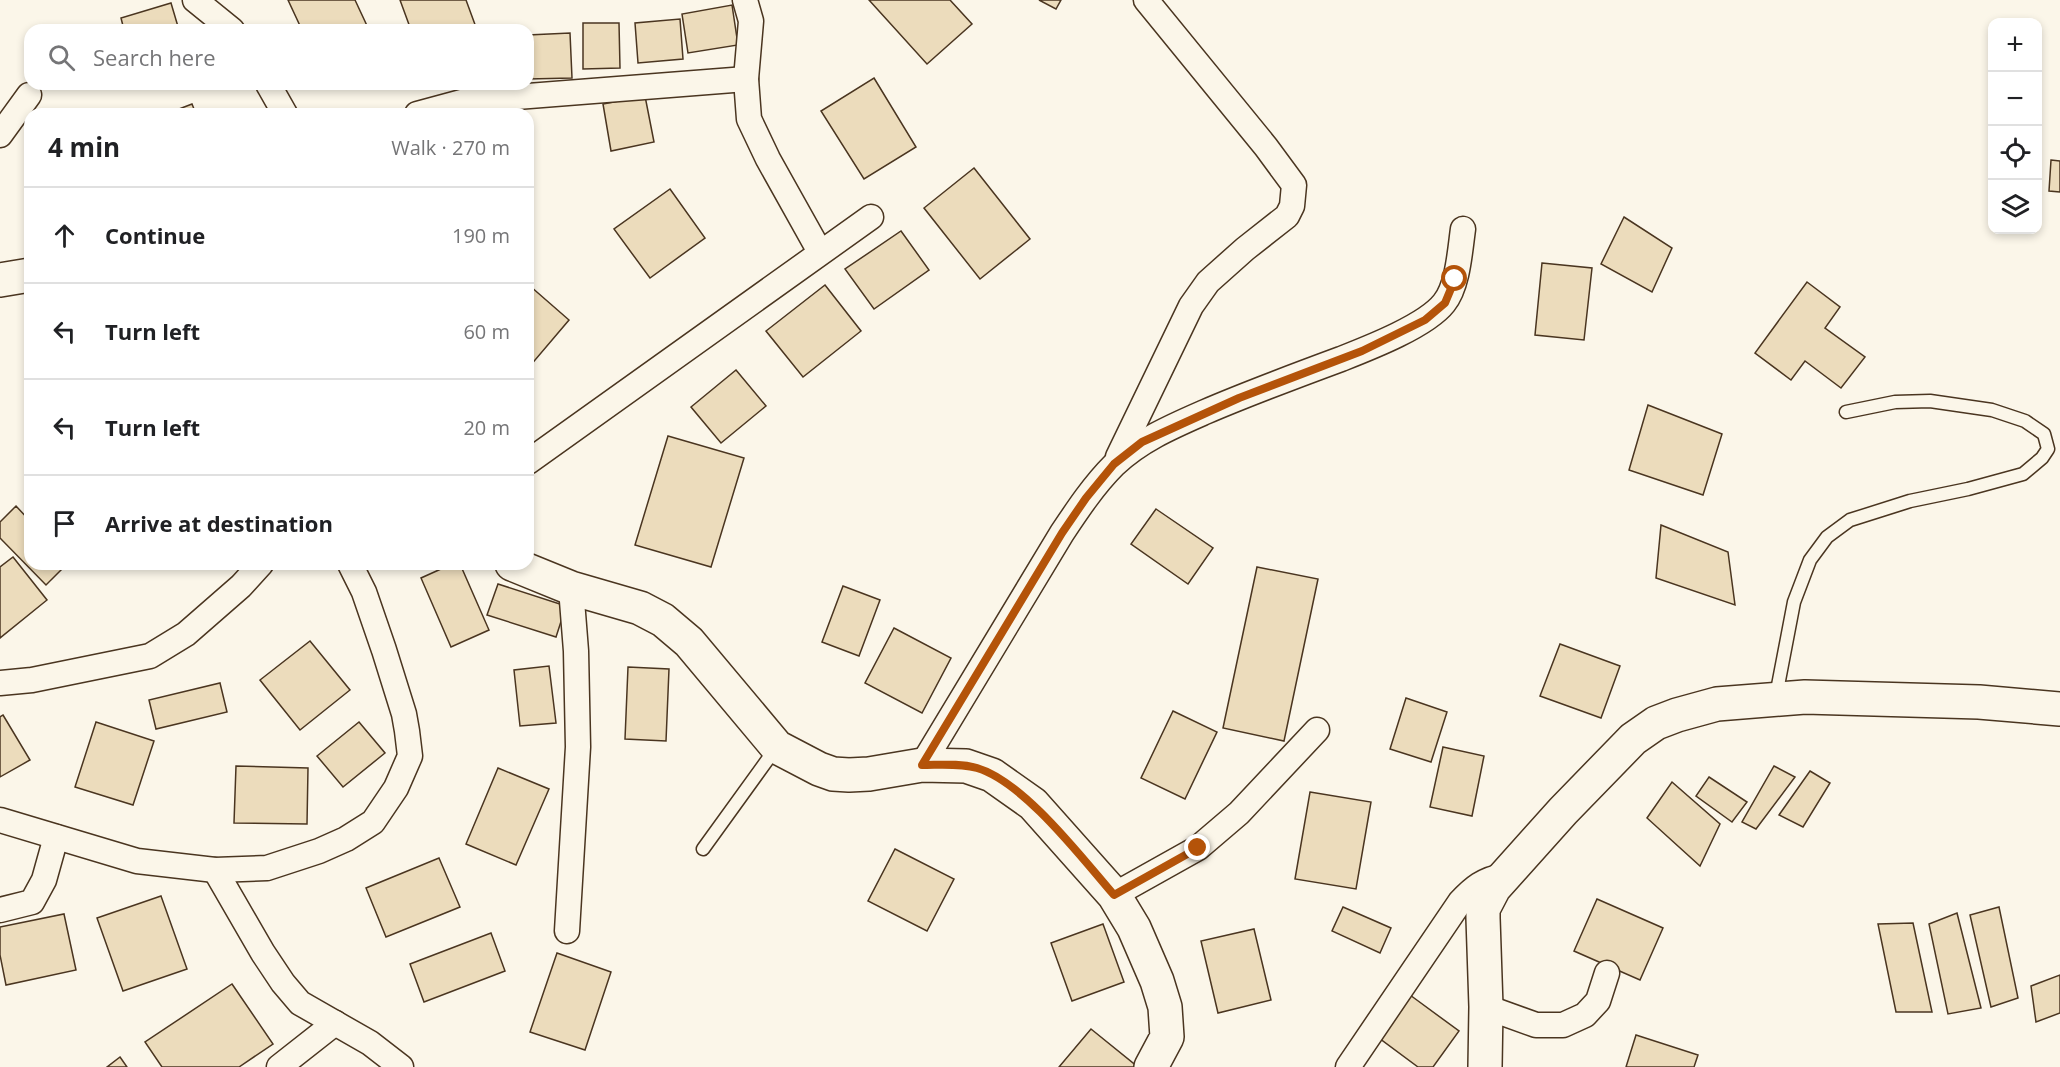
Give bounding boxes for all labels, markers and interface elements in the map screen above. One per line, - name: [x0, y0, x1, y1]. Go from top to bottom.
- map controls: [1988, 18, 2042, 234]
- button: +: [1988, 18, 2042, 72]
- search box: [24, 24, 534, 90]
- icon: search: [45, 41, 78, 74]
- text: Search here: [93, 42, 216, 72]
- button: −: [1988, 72, 2042, 126]
- button: locate: [1988, 126, 2042, 180]
- text: 4 min: [48, 129, 120, 165]
- text: Walk · 270 m: [391, 134, 510, 161]
- button: layers: [1988, 180, 2042, 234]
- icon: ahead: [48, 219, 81, 252]
- text: Continue: [105, 220, 205, 250]
- text: 190 m: [452, 222, 510, 249]
- route start: [1441, 265, 1467, 291]
- icon: left: [48, 315, 81, 348]
- text: Turn left: [105, 316, 200, 346]
- text: 60 m: [463, 318, 510, 345]
- icon: left: [48, 411, 81, 444]
- text: Turn left: [105, 412, 200, 442]
- text: 20 m: [463, 414, 510, 441]
- icon: arrive: [48, 507, 81, 540]
- text: Arrive at destination: [105, 508, 333, 538]
- route end: [1184, 834, 1210, 860]

